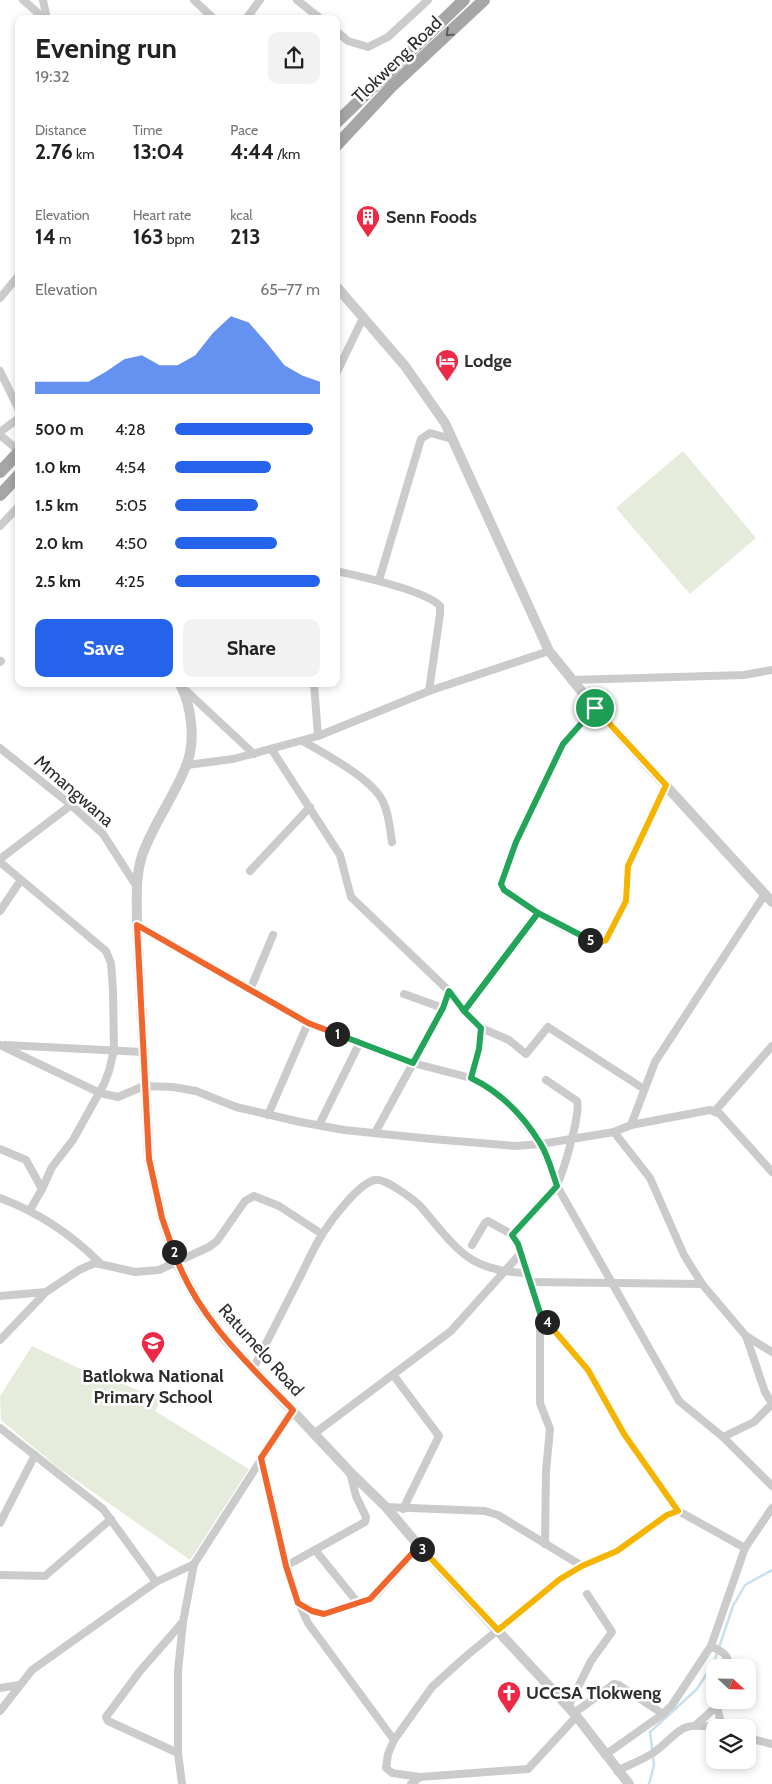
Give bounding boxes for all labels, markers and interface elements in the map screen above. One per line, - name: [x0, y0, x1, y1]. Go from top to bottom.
- street label: Tlokweng Road: [348, 12, 446, 108]
- one-way arrow: [445, 27, 454, 36]
- text: Evening run: [35, 31, 177, 65]
- button: share: [268, 32, 320, 84]
- text: 19:32: [35, 67, 70, 86]
- text: Distance: [35, 121, 87, 139]
- text: Time: [133, 121, 162, 139]
- text: Pace: [230, 121, 258, 139]
- text: 2.76: [35, 139, 73, 164]
- text: 13:04: [133, 139, 184, 164]
- text: 4:44: [230, 139, 274, 164]
- text: km: [73, 145, 95, 163]
- text: /km: [274, 145, 300, 163]
- building icon: Senn Foods: [355, 204, 381, 238]
- text: Elevation: [35, 206, 90, 224]
- text: Heart rate: [133, 206, 191, 224]
- text: kcal: [230, 206, 253, 224]
- place label: Senn Foods: [386, 206, 477, 228]
- text: 14: [35, 224, 56, 249]
- text: 163: [133, 224, 164, 249]
- text: 213: [230, 224, 261, 249]
- text: m: [56, 230, 71, 248]
- text: bpm: [164, 230, 195, 248]
- text: Elevation: [35, 280, 98, 299]
- text: 65–77 m: [260, 280, 320, 299]
- hotel icon: Lodge: [434, 348, 460, 382]
- place label: Lodge: [464, 350, 512, 372]
- text: 500 m: [35, 420, 84, 439]
- text: 4:28: [115, 420, 146, 439]
- text: 1.0 km: [35, 458, 81, 477]
- text: 4:54: [115, 458, 145, 477]
- text: 1.5 km: [35, 496, 78, 515]
- text: 5:05: [115, 496, 147, 515]
- text: 2.0 km: [35, 534, 83, 553]
- text: 4:50: [115, 534, 147, 553]
- text: 2.5 km: [35, 572, 81, 591]
- text: 4:25: [115, 572, 145, 591]
- button: Save: [35, 619, 173, 677]
- button: Share: [183, 619, 320, 677]
- pin: [574, 687, 616, 729]
- icon: arrive: [581, 694, 609, 722]
- street label: Mmangwana: [30, 750, 119, 832]
- pin: 5: [578, 928, 602, 952]
- text: 5: [587, 931, 594, 949]
- pin: 1: [324, 1022, 350, 1046]
- text: 1: [335, 1025, 340, 1043]
- pin: 2: [162, 1240, 186, 1264]
- text: 2: [171, 1243, 178, 1261]
- street label: Ratumelo Road: [214, 1299, 308, 1401]
- pin: 4: [534, 1310, 560, 1334]
- text: 4: [543, 1313, 552, 1331]
- school or university icon: Batlokwa National Primary School: [140, 1330, 166, 1364]
- place label: Batlokwa National Primary School: [82, 1365, 224, 1408]
- pin: 3: [410, 1536, 434, 1562]
- text: 3: [419, 1540, 426, 1558]
- north arrow: [706, 1659, 756, 1709]
- map controls: [706, 1659, 756, 1769]
- church icon: UCCSA Tlokweng: [496, 1680, 522, 1714]
- place label: UCCSA Tlokweng: [526, 1682, 661, 1704]
- button: layers: [706, 1719, 756, 1769]

